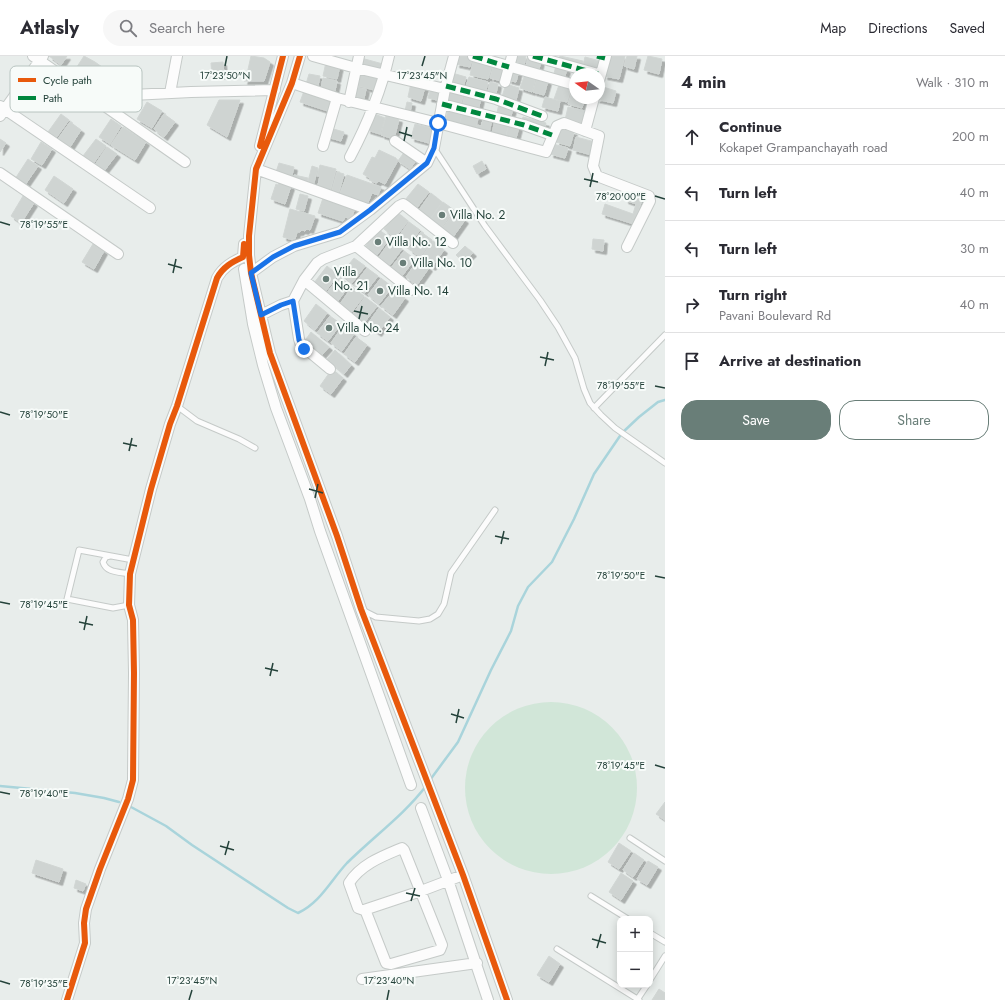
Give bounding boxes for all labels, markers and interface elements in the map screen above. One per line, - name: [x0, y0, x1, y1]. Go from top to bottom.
- search box: [103, 10, 383, 46]
- text: Atlasly: [20, 14, 79, 41]
- icon: search: [117, 17, 139, 39]
- text: Search here: [149, 17, 225, 39]
- text: Map: [820, 18, 846, 38]
- text: Directions: [868, 18, 928, 38]
- text: Saved: [950, 18, 985, 38]
- legend: [10, 66, 142, 112]
- text: 17°23'50"N: [200, 68, 250, 83]
- text: 17°23'45"N: [397, 68, 447, 83]
- north arrow: [569, 68, 605, 104]
- text: 4 min: [681, 70, 726, 94]
- text: Cycle path: [43, 72, 92, 88]
- text: Walk · 310 m: [916, 73, 989, 92]
- text: Path: [43, 90, 62, 106]
- route start: [429, 114, 447, 132]
- text: Continue: [719, 116, 782, 138]
- icon: ahead: [681, 126, 703, 148]
- text: 200 m: [952, 127, 989, 146]
- text: Kokapet Grampanchayath road: [719, 138, 888, 157]
- icon: left: [681, 182, 703, 204]
- text: Turn left: [719, 182, 777, 204]
- text: 40 m: [960, 183, 989, 202]
- text: 78°20'00"E: [596, 189, 646, 204]
- place label: Villa No. 2: [450, 206, 505, 224]
- marker: Villa No. 2: [437, 210, 447, 220]
- text: 78°19'55"E: [20, 217, 68, 232]
- place label: Villa No. 12: [386, 233, 447, 251]
- marker: Villa No. 12: [373, 237, 383, 247]
- icon: left: [681, 238, 703, 260]
- text: Turn left: [719, 238, 777, 260]
- text: 30 m: [960, 239, 989, 258]
- place label: Villa No. 10: [411, 254, 472, 272]
- marker: Villa No. 10: [398, 258, 408, 268]
- place label: Villa No. 21: [334, 263, 369, 295]
- marker: Villa No. 21: [321, 274, 331, 284]
- place label: Villa No. 14: [388, 282, 449, 300]
- text: Turn right: [719, 284, 787, 306]
- marker: Villa No. 14: [375, 286, 385, 296]
- icon: right: [681, 294, 703, 316]
- text: 40 m: [960, 295, 989, 314]
- text: Pavani Boulevard Rd: [719, 306, 831, 325]
- place label: Villa No. 24: [337, 319, 399, 337]
- marker: Villa No. 24: [324, 323, 334, 333]
- route end: [295, 340, 313, 358]
- icon: arrive: [681, 350, 703, 372]
- text: Arrive at destination: [719, 350, 861, 372]
- text: 78°19'55"E: [597, 378, 645, 393]
- button: Save: [681, 400, 831, 440]
- button: Share: [839, 400, 989, 440]
- text: 78°19'50"E: [20, 407, 68, 422]
- text: 78°19'50"E: [597, 568, 645, 583]
- text: 78°19'45"E: [20, 597, 68, 612]
- text: 78°19'45"E: [597, 758, 645, 773]
- text: 78°19'40"E: [20, 786, 68, 801]
- map controls: [617, 916, 653, 988]
- button: +: [617, 916, 653, 952]
- button: −: [617, 952, 653, 988]
- text: 17°23'45"N: [167, 973, 217, 988]
- text: 17°23'40"N: [364, 973, 414, 988]
- text: 78°19'35"E: [20, 976, 68, 991]

